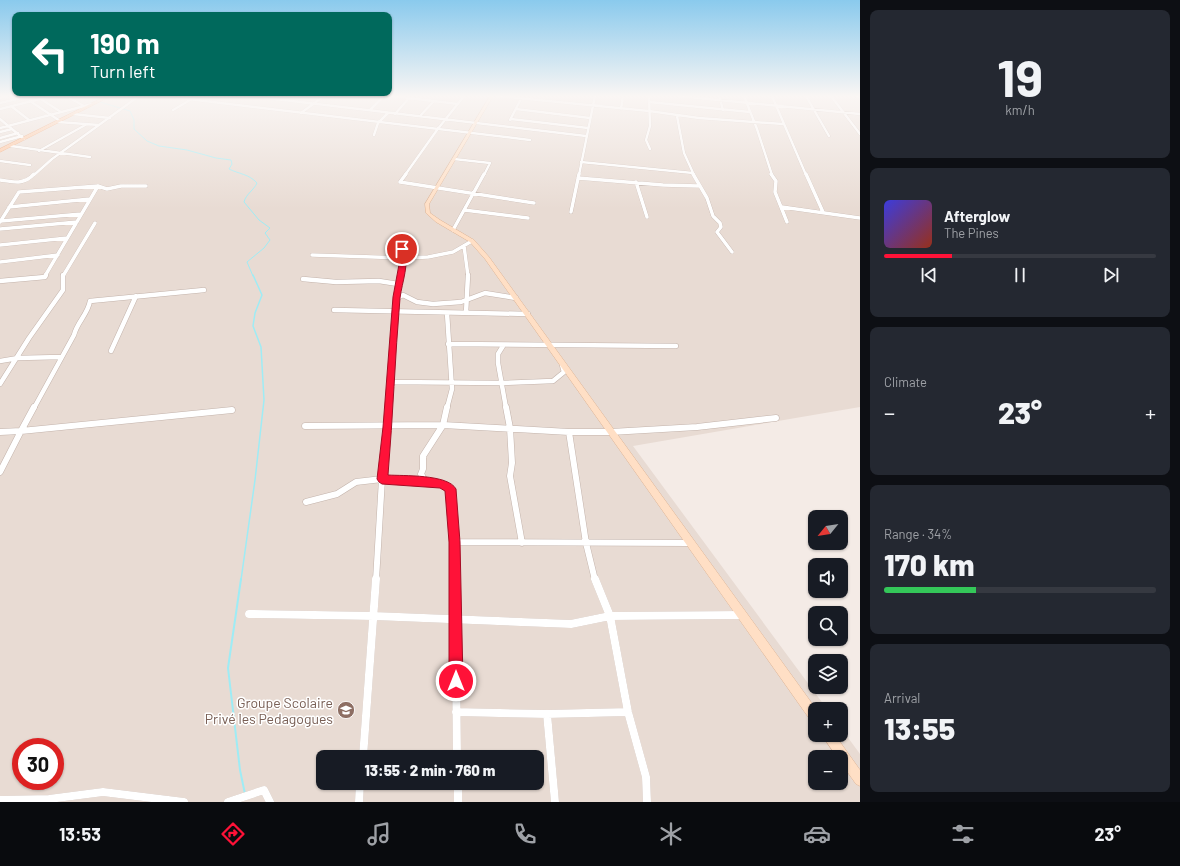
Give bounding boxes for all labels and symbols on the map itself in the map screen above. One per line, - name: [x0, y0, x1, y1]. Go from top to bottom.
- pin: [385, 232, 419, 266]
- north arrow: [808, 510, 848, 550]
- position arrow: [435, 660, 477, 702]
- place label: Groupe Scolaire Privé les Pedagogues: [205, 694, 333, 727]
- school or university icon: Groupe Scolaire Privé les Pedagogues: [336, 700, 356, 720]
- speed limit sign: 30: [12, 738, 64, 790]

